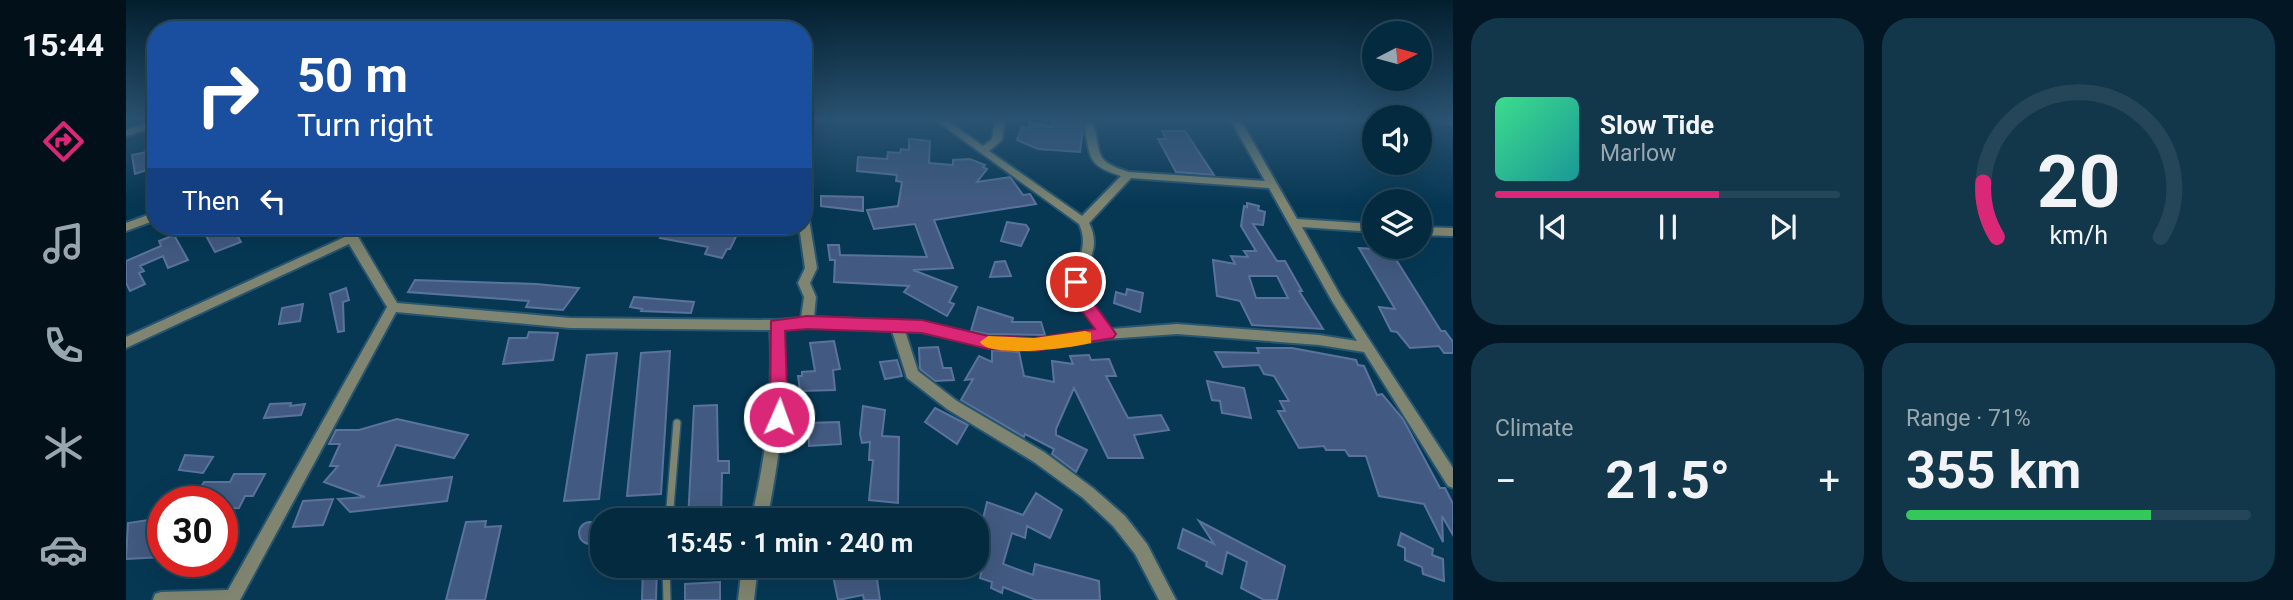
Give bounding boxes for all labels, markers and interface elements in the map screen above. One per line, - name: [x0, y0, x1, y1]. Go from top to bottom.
- north arrow: [1362, 21, 1432, 91]
- map controls: [1362, 21, 1432, 259]
- text: 15:44: [22, 26, 104, 64]
- text: 50 m: [297, 47, 408, 104]
- icon: right: [182, 49, 273, 140]
- button: sound: [1362, 105, 1432, 175]
- text: Turn right: [297, 106, 433, 144]
- text: Slow Tide: [1600, 110, 1714, 140]
- icon: directions: [39, 117, 88, 166]
- text: Marlow: [1600, 140, 1676, 167]
- text: 20: [2037, 140, 2120, 226]
- icon: left: [254, 182, 292, 220]
- text: Then: [182, 186, 240, 216]
- button: layers: [1362, 189, 1432, 259]
- icon: previous: [1534, 208, 1572, 246]
- icon: pause: [1649, 208, 1687, 246]
- icon: next: [1764, 208, 1802, 246]
- icon: music: [39, 219, 88, 268]
- text: km/h: [2049, 221, 2108, 250]
- pin: [1046, 252, 1106, 312]
- icon: arrive: [1057, 263, 1095, 301]
- icon: phone: [39, 321, 88, 370]
- position arrow: [742, 380, 816, 454]
- text: Range · 71%: [1906, 405, 2031, 432]
- text: Climate: [1495, 415, 1574, 442]
- icon: climate: [39, 423, 88, 472]
- text: 355 km: [1906, 440, 2081, 501]
- text: 21.5°: [1605, 450, 1730, 511]
- text: −: [1495, 459, 1517, 503]
- text: +: [1818, 459, 1840, 503]
- speed limit sign: 30: [147, 486, 238, 577]
- icon: car: [39, 525, 88, 574]
- text: 15:45 · 1 min · 240 m: [666, 528, 913, 558]

